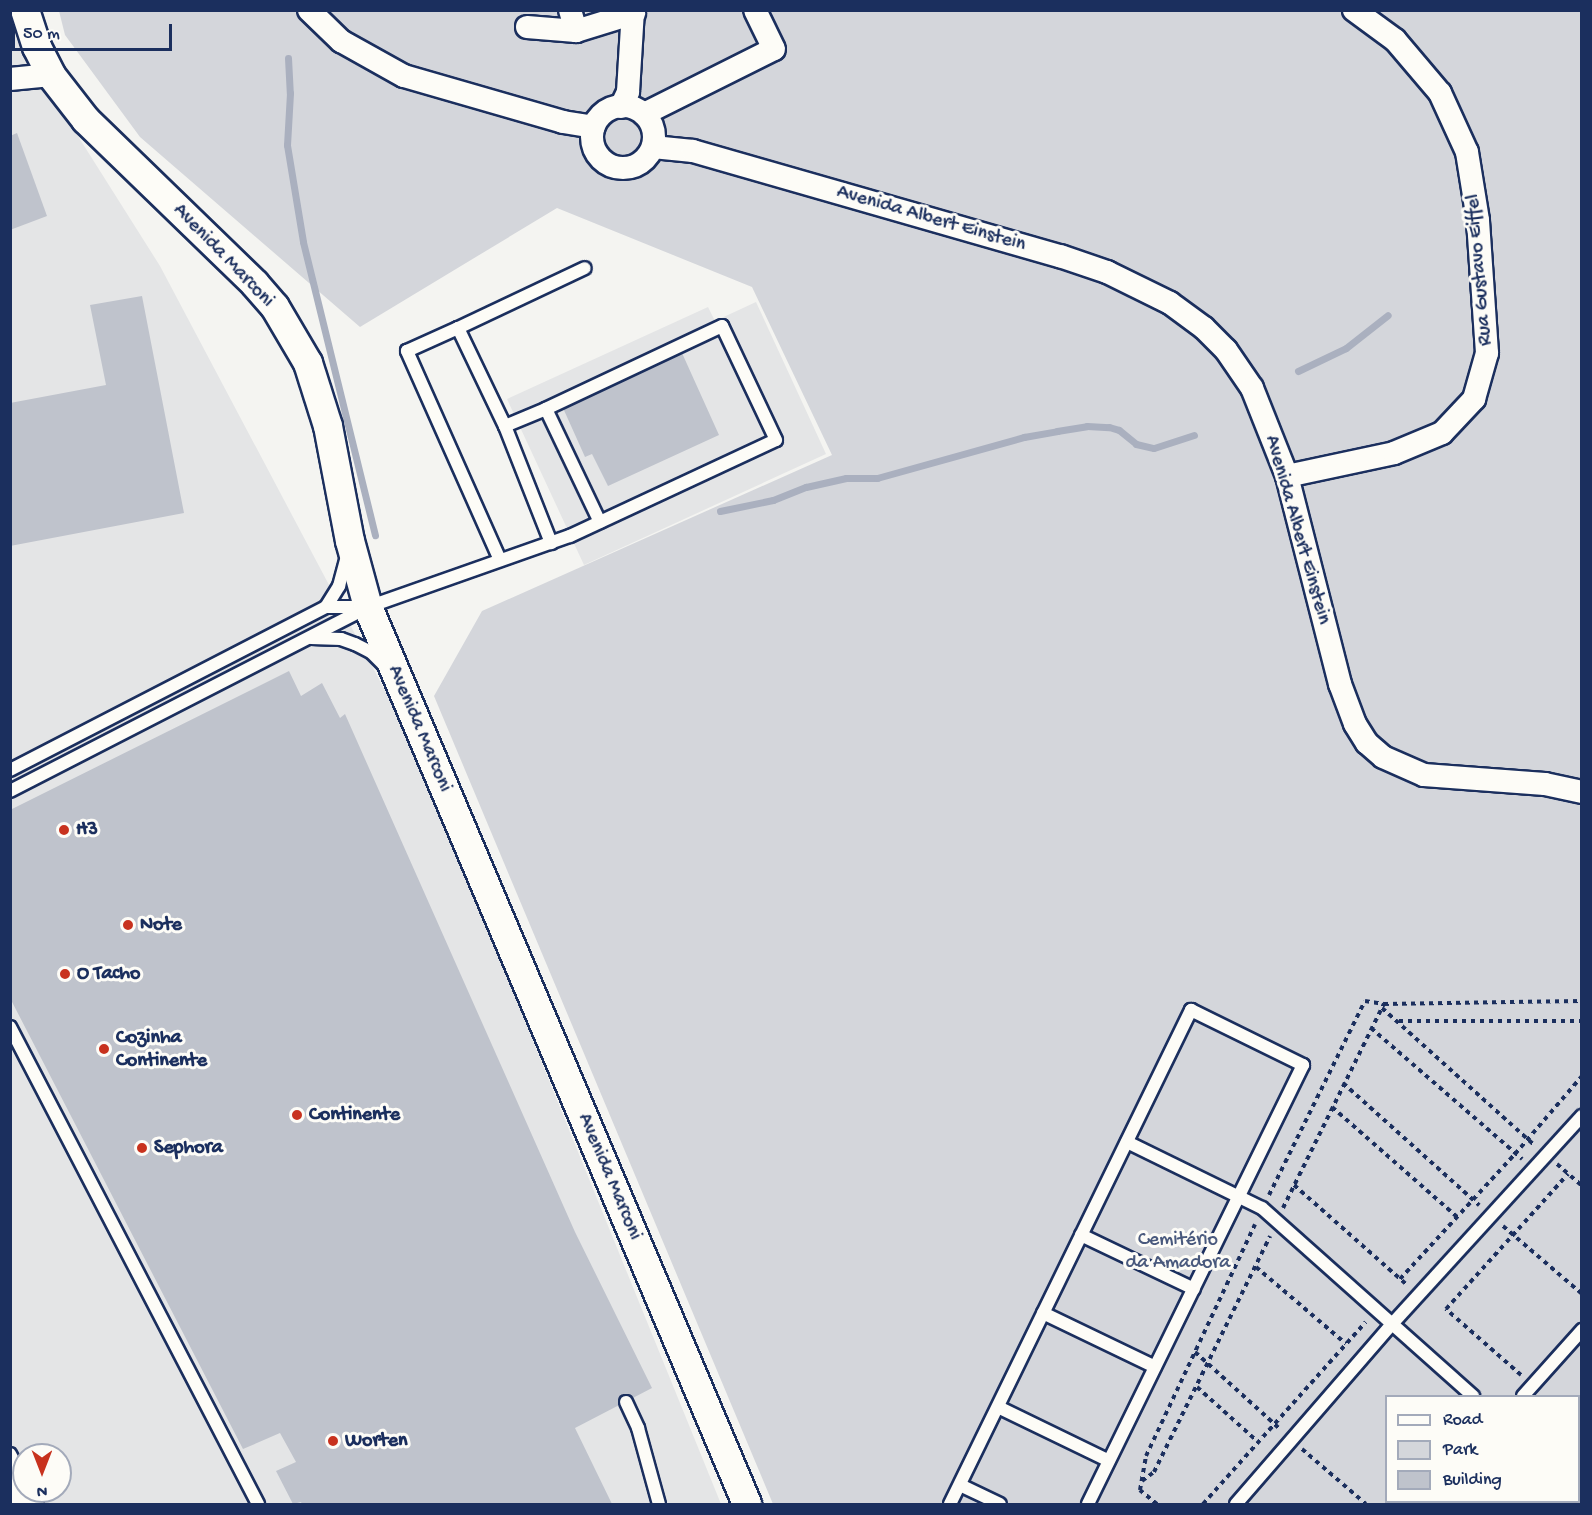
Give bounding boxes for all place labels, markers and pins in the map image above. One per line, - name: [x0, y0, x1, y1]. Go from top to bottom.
- place label: H3: [76, 818, 98, 842]
- marker: H3: [57, 823, 71, 837]
- place label: Note: [140, 913, 182, 937]
- marker: Note: [121, 918, 135, 932]
- place label: O Tacho: [77, 962, 140, 986]
- marker: O Tacho: [58, 967, 72, 981]
- place label: Cozinha Continente: [116, 1026, 207, 1073]
- marker: Cozinha Continente: [97, 1042, 111, 1056]
- place label: Continente: [309, 1103, 400, 1127]
- marker: Continente: [290, 1108, 304, 1122]
- place label: Sephora: [154, 1136, 223, 1160]
- marker: Sephora: [135, 1141, 149, 1155]
- place label: Worten: [345, 1429, 407, 1453]
- marker: Worten: [326, 1434, 340, 1448]

